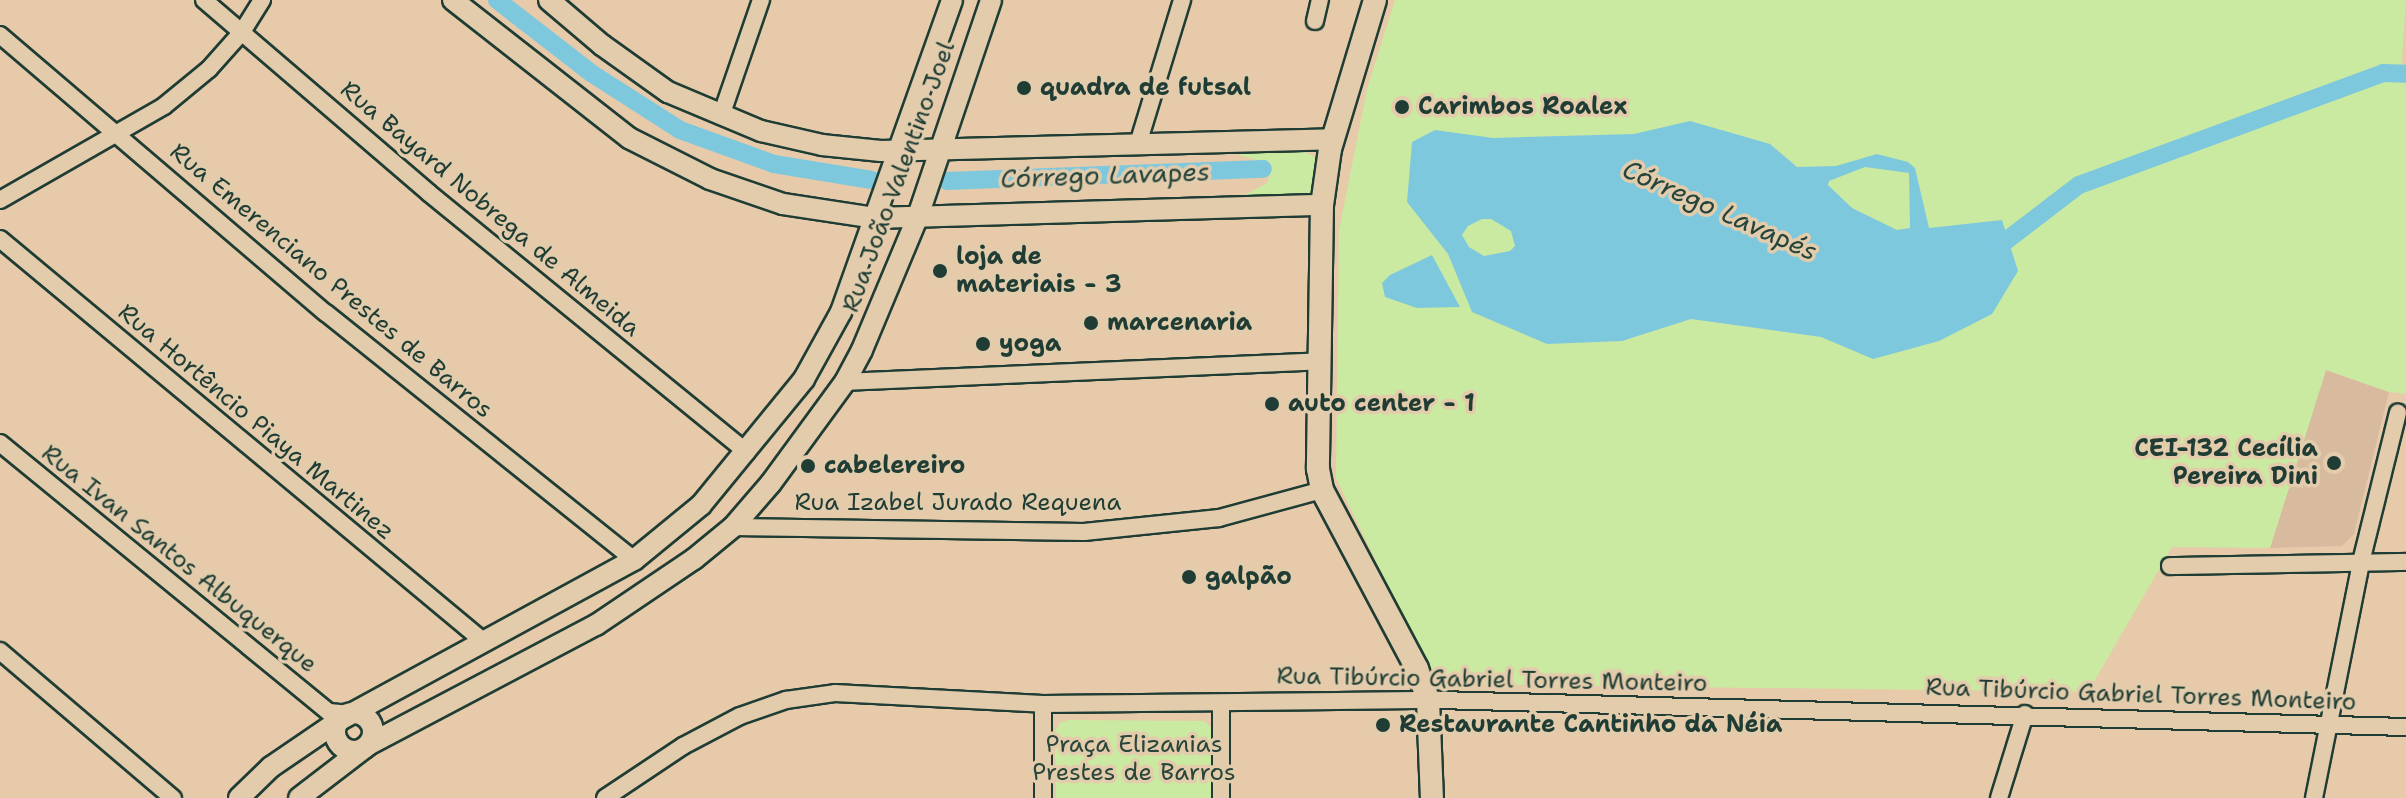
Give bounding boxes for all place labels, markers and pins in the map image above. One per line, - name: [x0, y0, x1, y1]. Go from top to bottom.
- place label: quadra de futsal: [1040, 74, 1251, 102]
- marker: quadra de futsal: [1015, 79, 1033, 97]
- place label: Carimbos Roalex: [1418, 93, 1627, 121]
- marker: Carimbos Roalex: [1393, 98, 1411, 116]
- place label: loja de materiais - 3: [956, 243, 1121, 299]
- marker: loja de materiais - 3: [931, 262, 949, 280]
- place label: marcenaria: [1107, 309, 1252, 337]
- marker: marcenaria: [1082, 314, 1100, 332]
- place label: yoga: [999, 330, 1061, 358]
- marker: yoga: [974, 335, 992, 353]
- place label: auto center - 1: [1288, 390, 1475, 418]
- marker: auto center - 1: [1263, 395, 1281, 413]
- place label: CEI-132 Cecília Pereira Dini: [2134, 435, 2318, 491]
- place label: cabelereiro: [824, 452, 965, 480]
- marker: CEI-132 Cecília Pereira Dini: [2325, 454, 2343, 472]
- marker: cabelereiro: [799, 457, 817, 475]
- place label: galpão: [1205, 563, 1292, 591]
- marker: galpão: [1180, 568, 1198, 586]
- place label: Restaurante Cantinho da Néia: [1399, 711, 1783, 739]
- marker: Restaurante Cantinho da Néia: [1374, 716, 1392, 734]

